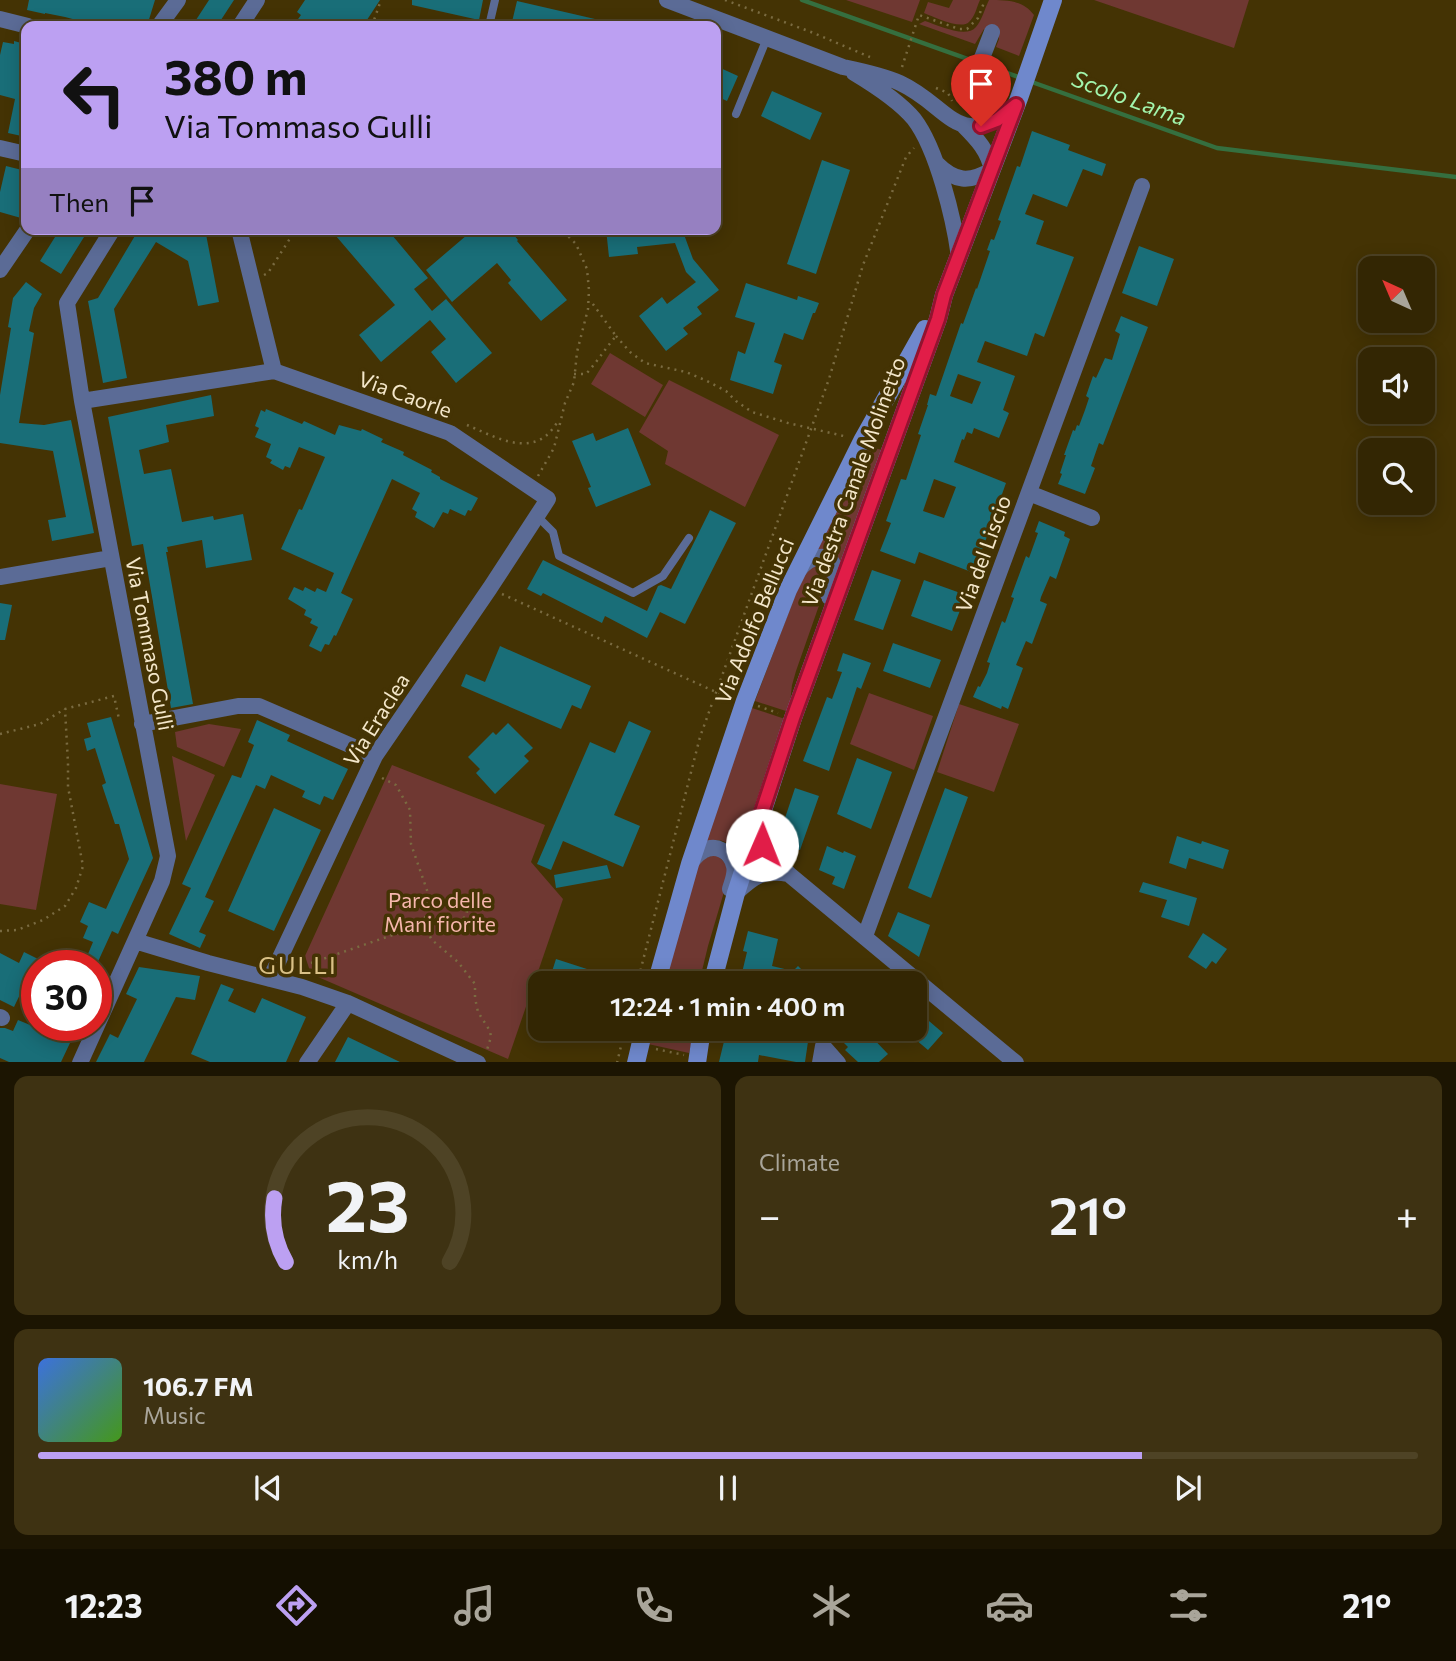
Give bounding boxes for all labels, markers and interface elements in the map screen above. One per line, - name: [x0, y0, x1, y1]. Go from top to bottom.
- text: 380 m: [164, 45, 308, 105]
- icon: left: [49, 49, 140, 140]
- pin: [951, 54, 1011, 126]
- water label: Scolo Lama: [1068, 63, 1190, 131]
- icon: arrive: [962, 65, 1000, 103]
- text: Via Tommaso Gulli: [164, 105, 432, 145]
- icon: arrive: [123, 182, 161, 220]
- text: Then: [49, 186, 109, 217]
- north arrow: [1358, 256, 1435, 332]
- map controls: [1358, 256, 1435, 515]
- button: sound: [1358, 347, 1435, 424]
- street label: Via destra Canale Molinetto: [796, 353, 909, 610]
- street label: Via Caorle: [355, 365, 456, 422]
- button: search: [1358, 438, 1435, 515]
- street label: Via del Liscio: [950, 492, 1015, 615]
- street label: Via Adolfo Bellucci: [709, 534, 798, 707]
- street label: Via Tommaso Gulli: [121, 555, 180, 733]
- street label: Via Eraclea: [338, 668, 414, 770]
- position arrow: [725, 808, 799, 882]
- park label: Parco delle Mani fiorite: [384, 887, 496, 936]
- speed limit sign: 30: [21, 950, 112, 1041]
- district label: GULLI: [258, 950, 338, 979]
- text: 12:24 · 1 min · 400 m: [610, 990, 845, 1021]
- text: Climate: [759, 1148, 840, 1176]
- text: 23: [326, 1158, 409, 1247]
- text: 21°: [1049, 1182, 1127, 1246]
- text: −: [759, 1191, 781, 1238]
- text: +: [1396, 1191, 1418, 1238]
- text: km/h: [337, 1243, 398, 1273]
- text: 106.7 FM: [143, 1370, 254, 1401]
- text: Music: [143, 1401, 206, 1429]
- icon: previous: [249, 1469, 287, 1507]
- icon: pause: [709, 1469, 747, 1507]
- icon: next: [1169, 1469, 1207, 1507]
- icon: directions: [272, 1581, 321, 1630]
- icon: music: [450, 1581, 499, 1630]
- icon: phone: [629, 1581, 678, 1630]
- icon: climate: [807, 1581, 856, 1630]
- icon: car: [985, 1581, 1034, 1630]
- icon: filters: [1164, 1581, 1213, 1630]
- text: 12:23: [65, 1585, 143, 1625]
- text: 21°: [1342, 1585, 1391, 1625]

